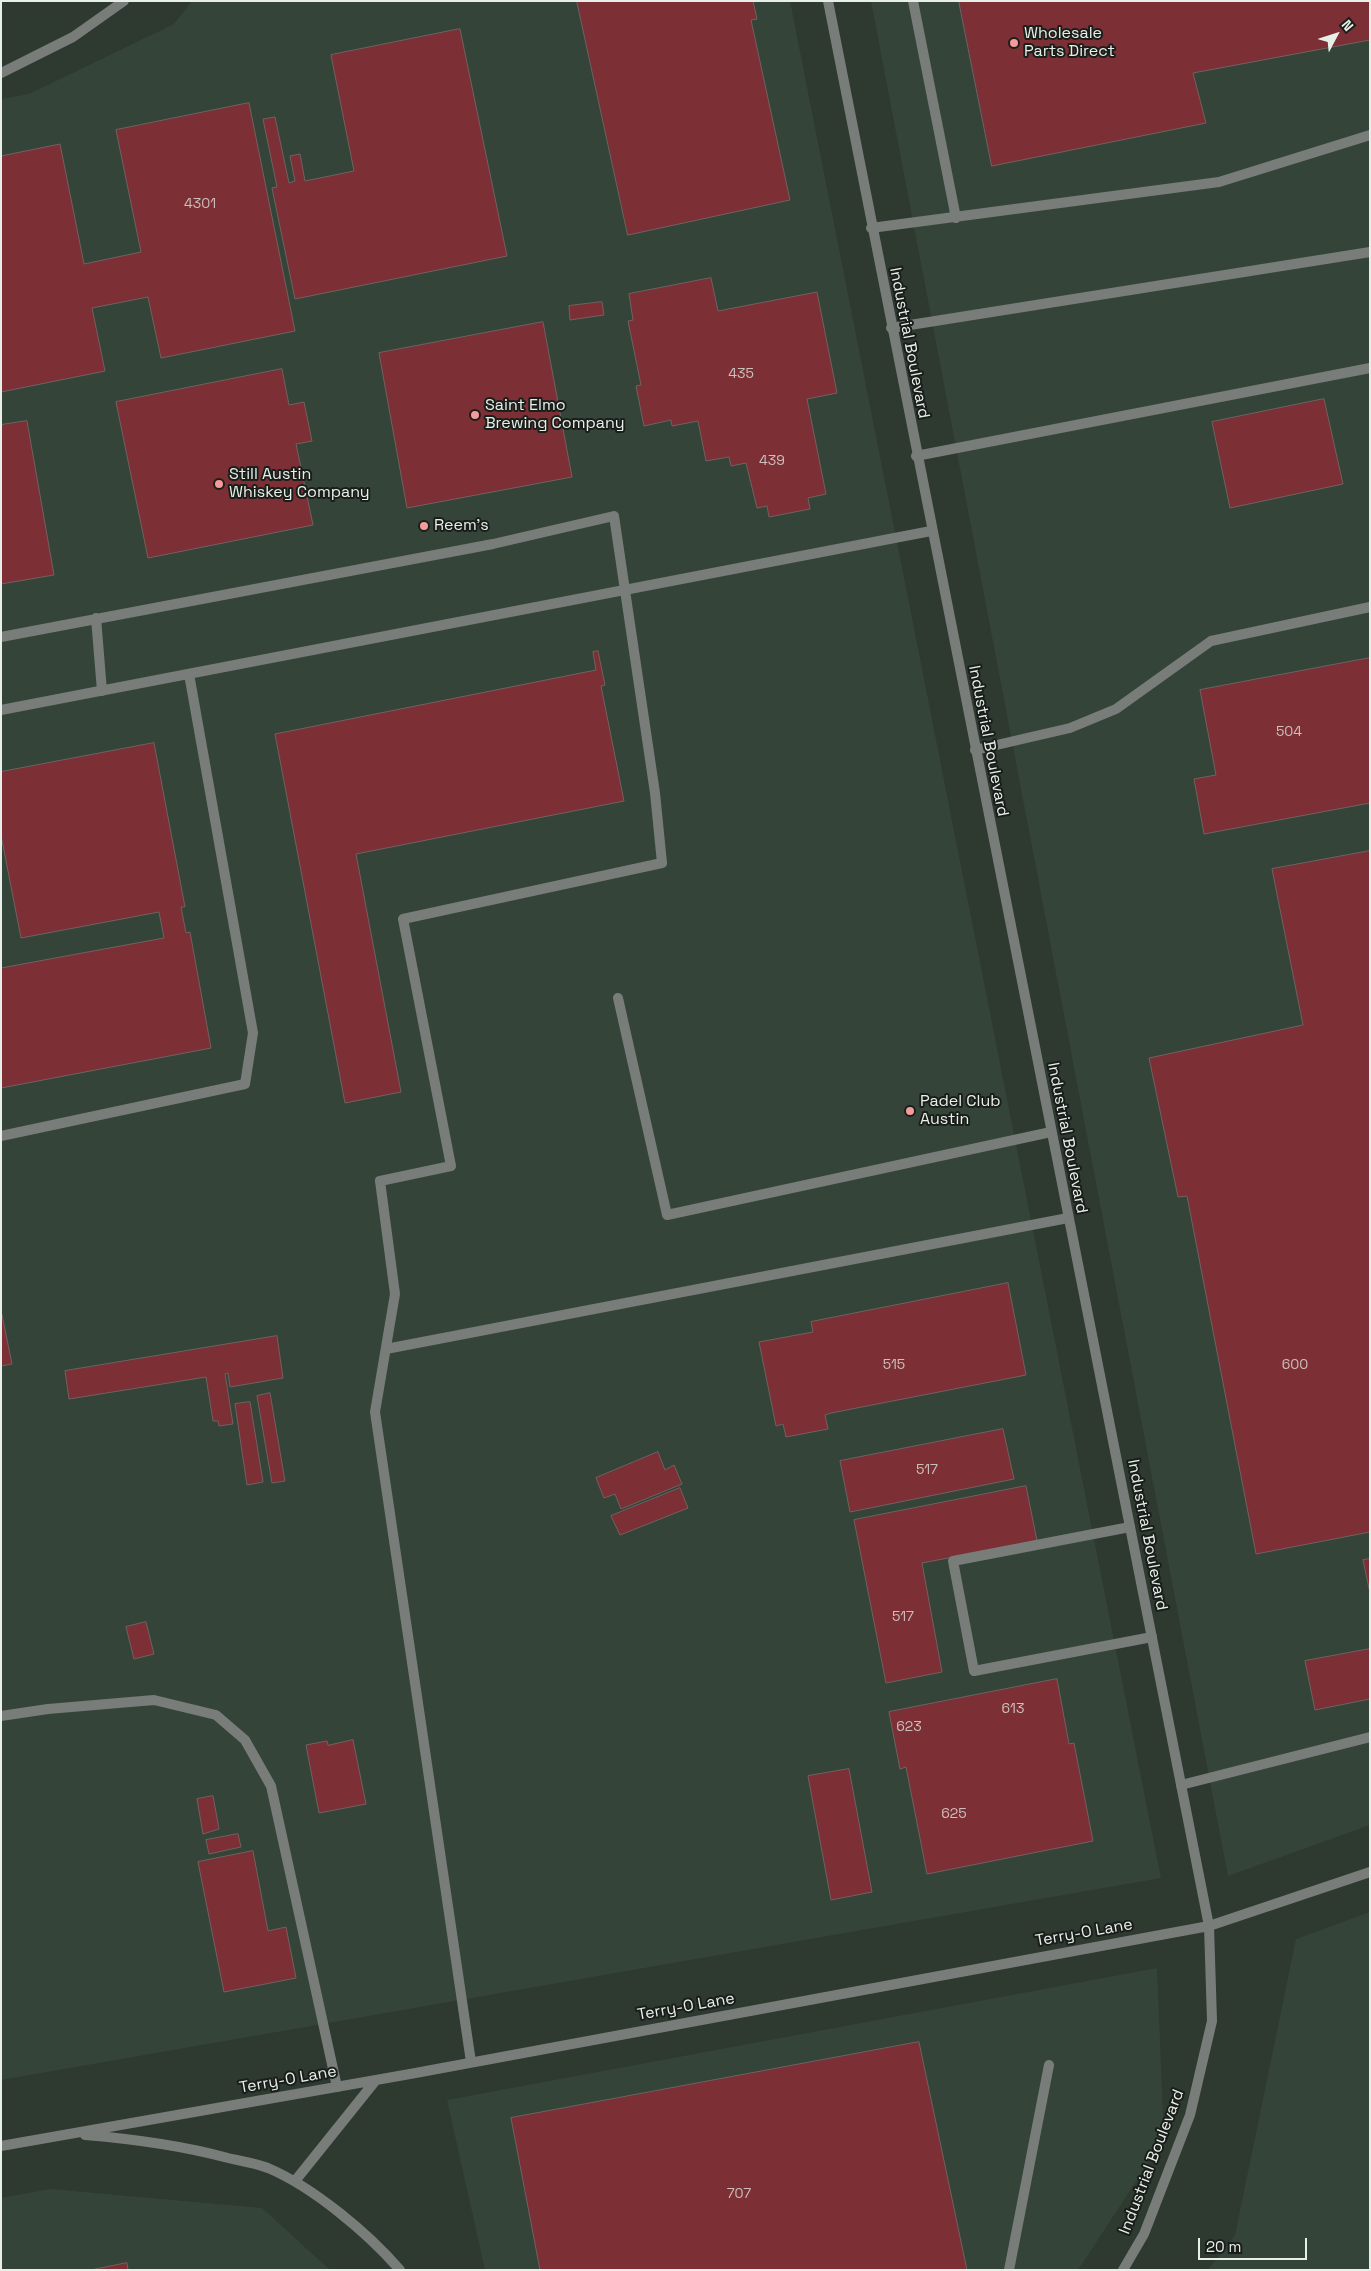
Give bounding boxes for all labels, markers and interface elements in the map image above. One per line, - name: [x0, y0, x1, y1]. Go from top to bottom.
- north arrow: [1311, 10, 1361, 60]
- text: N: [1338, 16, 1357, 35]
- place label: Wholesale Parts Direct: [1024, 24, 1115, 62]
- marker: Wholesale Parts Direct: [1008, 37, 1020, 49]
- house number: 4301: [184, 196, 216, 212]
- street label: Industrial Boulevard: [885, 266, 933, 420]
- house number: 435: [728, 366, 754, 382]
- place label: Saint Elmo Brewing Company: [485, 396, 624, 434]
- marker: Saint Elmo Brewing Company: [469, 409, 481, 421]
- house number: 439: [759, 453, 785, 469]
- place label: Still Austin Whiskey Company: [229, 465, 370, 503]
- marker: Still Austin Whiskey Company: [213, 478, 225, 490]
- place label: Reem's: [434, 516, 489, 536]
- marker: Reem's: [418, 520, 430, 532]
- street label: Industrial Boulevard: [964, 664, 1012, 818]
- house number: 504: [1276, 724, 1302, 740]
- street label: Industrial Boulevard: [1043, 1061, 1091, 1215]
- place label: Padel Club Austin: [920, 1092, 1001, 1130]
- marker: Padel Club Austin: [904, 1105, 916, 1117]
- house number: 515: [883, 1357, 905, 1373]
- house number: 600: [1282, 1357, 1308, 1373]
- street label: Industrial Boulevard: [1123, 1458, 1171, 1612]
- house number: 517: [916, 1462, 938, 1478]
- house number: 517: [892, 1609, 914, 1625]
- house number: 613: [1002, 1701, 1024, 1717]
- house number: 623: [896, 1719, 922, 1735]
- house number: 625: [941, 1806, 967, 1822]
- street label: Terry-O Lane: [1034, 1915, 1134, 1951]
- street label: Terry-O Lane: [636, 1989, 736, 2025]
- street label: Terry-O Lane: [238, 2062, 338, 2098]
- street label: Industrial Boulevard: [1116, 2087, 1188, 2237]
- house number: 707: [727, 2186, 751, 2202]
- scale bar: [1201, 2228, 1310, 2260]
- text: 20 m: [1206, 2237, 1241, 2256]

